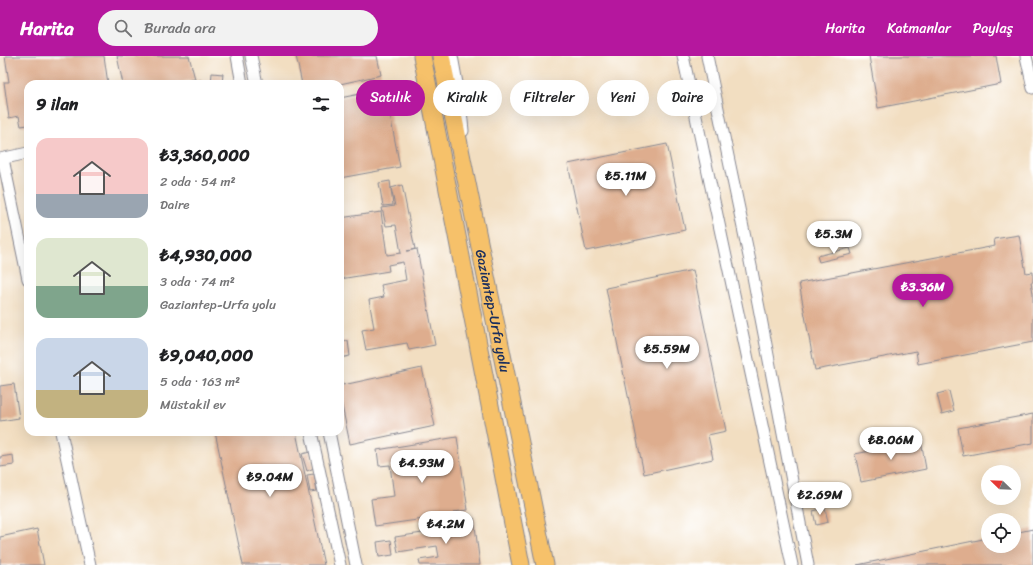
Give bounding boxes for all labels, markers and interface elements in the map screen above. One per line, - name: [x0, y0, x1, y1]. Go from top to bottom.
- search box: [98, 10, 378, 46]
- text: Harita: [20, 12, 74, 45]
- text: Burada ara: [144, 15, 216, 41]
- text: Harita: [825, 16, 865, 41]
- text: Katmanlar: [887, 16, 951, 41]
- text: Paylaş: [973, 16, 1013, 41]
- icon: search: [112, 17, 134, 39]
- chip: Satılık: [356, 80, 425, 116]
- chip: Kiralık: [433, 80, 502, 116]
- chip: Filtreler: [510, 80, 589, 116]
- chip: Yeni: [597, 80, 649, 116]
- chip: Daire: [657, 80, 717, 116]
- text: 9 ilan: [36, 89, 78, 119]
- icon: filters: [310, 93, 332, 115]
- text: ₺3,360,000: [160, 140, 250, 170]
- icon: home: [68, 154, 116, 202]
- pin: ₺5.11M: [593, 163, 659, 197]
- text: ₺5.11M: [606, 164, 646, 187]
- text: 2 oda · 54 m²: [160, 170, 236, 193]
- text: Daire: [160, 193, 189, 216]
- pin: ₺5.3M: [806, 221, 862, 255]
- text: ₺5.3M: [816, 222, 852, 245]
- text: ₺4,930,000: [160, 240, 252, 270]
- street label: Gaziantep-Urfa yolu: [468, 247, 518, 375]
- icon: home: [68, 254, 116, 302]
- text: 3 oda · 74 m²: [160, 270, 235, 293]
- pin: ₺3.36M: [890, 274, 956, 308]
- text: ₺3.36M: [901, 275, 945, 298]
- text: Gaziantep-Urfa yolu: [160, 293, 276, 316]
- pin: ₺5.59M: [634, 336, 700, 370]
- text: ₺5.59M: [644, 337, 690, 360]
- text: ₺9,040,000: [160, 340, 253, 370]
- icon: home: [68, 354, 116, 402]
- text: 5 oda · 163 m²: [160, 370, 240, 393]
- text: Müstakil ev: [160, 393, 226, 416]
- pin: ₺8.06M: [858, 427, 924, 461]
- text: ₺8.06M: [868, 428, 914, 451]
- pin: ₺4.93M: [389, 450, 455, 484]
- text: ₺4.93M: [400, 451, 444, 474]
- pin: ₺9.04M: [237, 464, 303, 498]
- text: ₺9.04M: [247, 465, 293, 488]
- north arrow: [981, 465, 1021, 505]
- map controls: [981, 465, 1021, 553]
- pin: ₺2.69M: [787, 482, 853, 516]
- text: ₺2.69M: [798, 483, 842, 506]
- pin: ₺4.2M: [418, 511, 474, 545]
- text: ₺4.2M: [427, 512, 465, 535]
- button: locate: [981, 513, 1021, 553]

